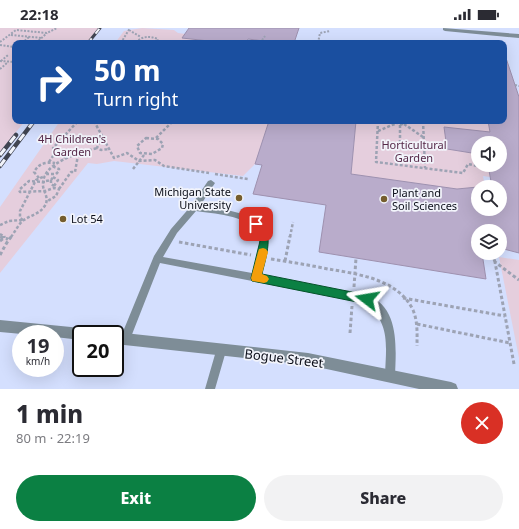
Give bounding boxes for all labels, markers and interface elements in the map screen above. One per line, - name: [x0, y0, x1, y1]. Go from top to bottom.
- text: 22:18: [20, 4, 59, 24]
- text: 50 m: [94, 51, 161, 89]
- icon: right: [28, 56, 80, 108]
- text: Turn right: [94, 87, 178, 111]
- park label: 4H Children's Garden: [38, 131, 106, 159]
- map controls: [471, 136, 507, 260]
- button: sound: [471, 136, 507, 172]
- park label: Horticultural Garden: [381, 137, 447, 165]
- button: search: [471, 180, 507, 216]
- place label: Michigan State University: [154, 184, 231, 212]
- place label: Plant and Soil Sciences: [392, 185, 457, 213]
- marker: Michigan State University: [234, 193, 244, 203]
- marker: Plant and Soil Sciences: [379, 194, 389, 204]
- pin: [239, 207, 273, 241]
- place label: Lot 54: [71, 211, 104, 226]
- icon: arrive: [245, 213, 267, 235]
- marker: Lot 54: [58, 214, 68, 224]
- button: layers: [471, 224, 507, 260]
- position arrow: [346, 278, 388, 320]
- speed limit sign: 20: [72, 325, 124, 377]
- text: 19: [27, 332, 49, 359]
- street label: Bogue Street: [244, 344, 325, 372]
- text: km/h: [26, 354, 50, 368]
- text: 1 min: [16, 397, 83, 430]
- button: close: [461, 402, 503, 444]
- text: 80 m · 22:19: [16, 429, 90, 447]
- button: Exit: [16, 475, 256, 521]
- button: Share: [264, 475, 503, 521]

